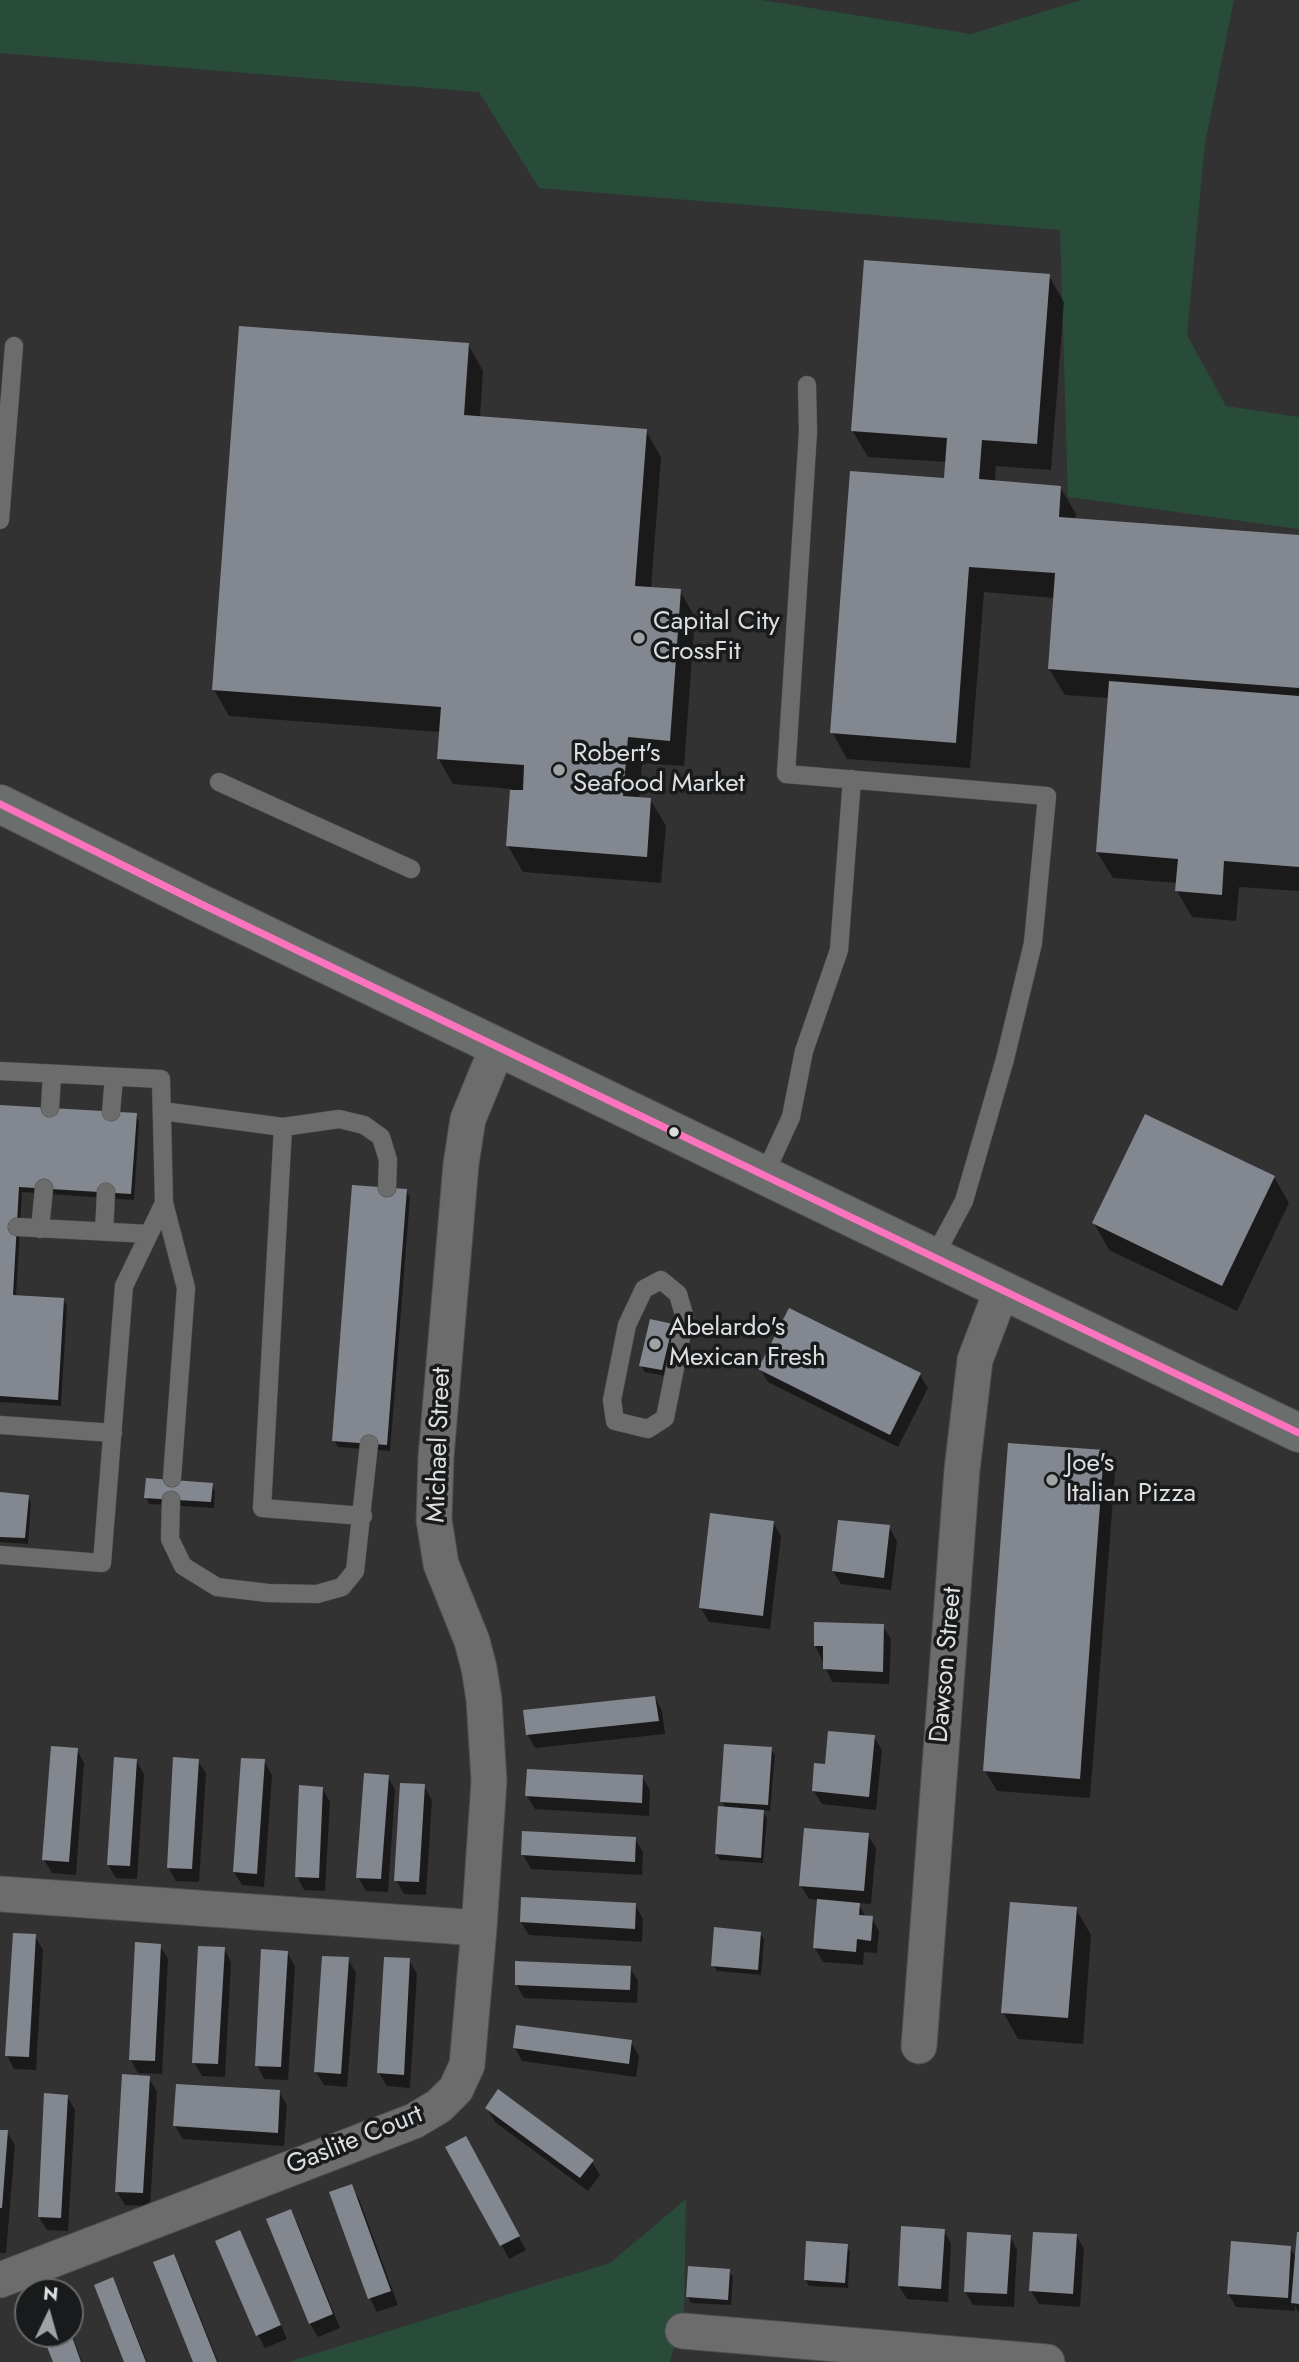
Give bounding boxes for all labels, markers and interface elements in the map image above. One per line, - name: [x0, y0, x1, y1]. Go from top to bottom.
- place label: Capital City CrossFit: [653, 607, 780, 668]
- marker: Capital City CrossFit: [631, 630, 647, 646]
- place label: Robert's Seafood Market: [573, 739, 745, 800]
- marker: Robert's Seafood Market: [551, 762, 567, 778]
- unlabelled marker: [667, 1125, 681, 1139]
- place label: Abelardo's Mexican Fresh: [669, 1313, 826, 1374]
- marker: Abelardo's Mexican Fresh: [647, 1336, 663, 1352]
- street label: Michael Street: [422, 1367, 458, 1523]
- place label: Joe's Italian Pizza: [1066, 1449, 1196, 1510]
- marker: Joe's Italian Pizza: [1044, 1472, 1060, 1488]
- street label: Dawson Street: [925, 1586, 969, 1744]
- street label: Gaslite Court: [282, 2100, 428, 2182]
- north arrow: [14, 2278, 84, 2348]
- text: N: [42, 2279, 59, 2308]

